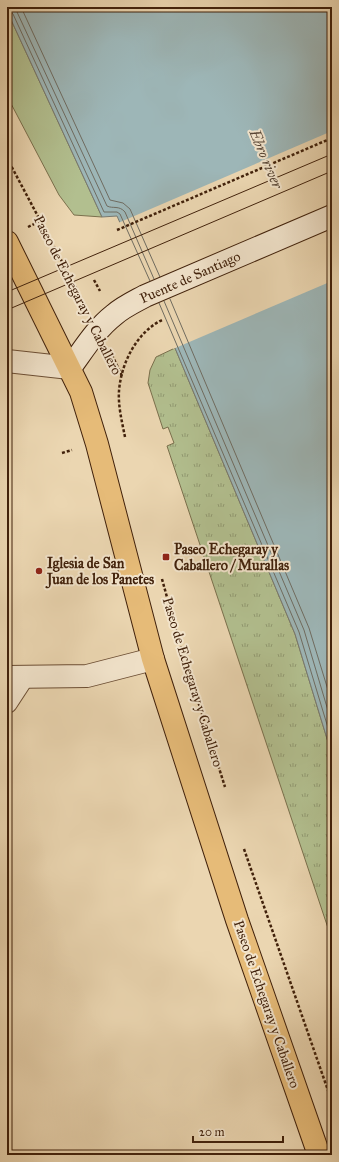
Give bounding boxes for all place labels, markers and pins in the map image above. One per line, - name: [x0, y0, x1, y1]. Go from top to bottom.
- place label: Paseo Echegaray y Caballero / Murallas: [174, 541, 289, 574]
- marker: Paseo Echegaray y Caballero / Murallas: [161, 552, 171, 562]
- place label: Iglesia de San Juan de los Panetes: [45, 555, 154, 589]
- marker: Iglesia de San Juan de los Panetes: [34, 566, 44, 576]

